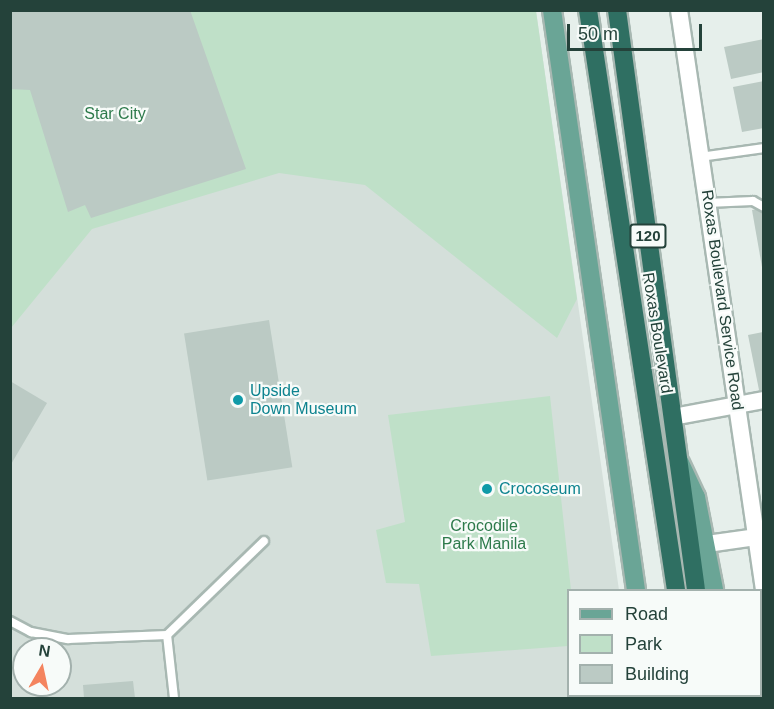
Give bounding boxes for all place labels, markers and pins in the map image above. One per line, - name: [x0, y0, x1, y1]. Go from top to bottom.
- place label: Upside Down Museum: [250, 381, 357, 419]
- marker: Upside Down Museum: [231, 393, 245, 407]
- place label: Crocoseum: [499, 479, 581, 499]
- marker: Crocoseum: [480, 482, 494, 496]

